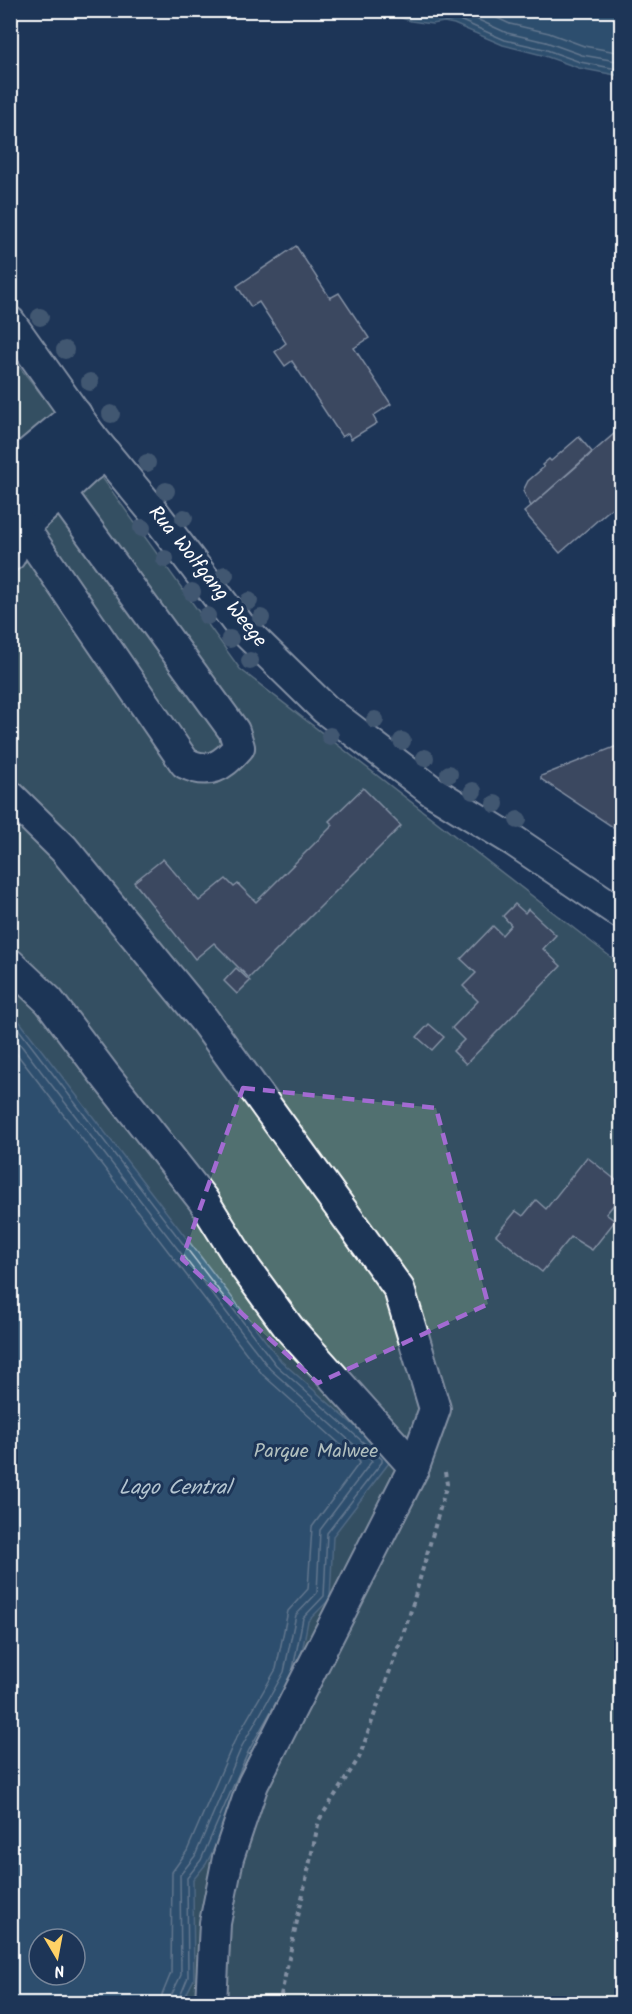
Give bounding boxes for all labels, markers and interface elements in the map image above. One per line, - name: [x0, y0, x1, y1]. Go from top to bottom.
- street label: Rua Wolfgang Weege: [139, 499, 275, 655]
- park label: Parque Malwee: [254, 1436, 378, 1468]
- water label: Lago Central: [119, 1472, 235, 1505]
- north arrow: [27, 1927, 87, 1987]
- text: N: [52, 1957, 66, 1983]

